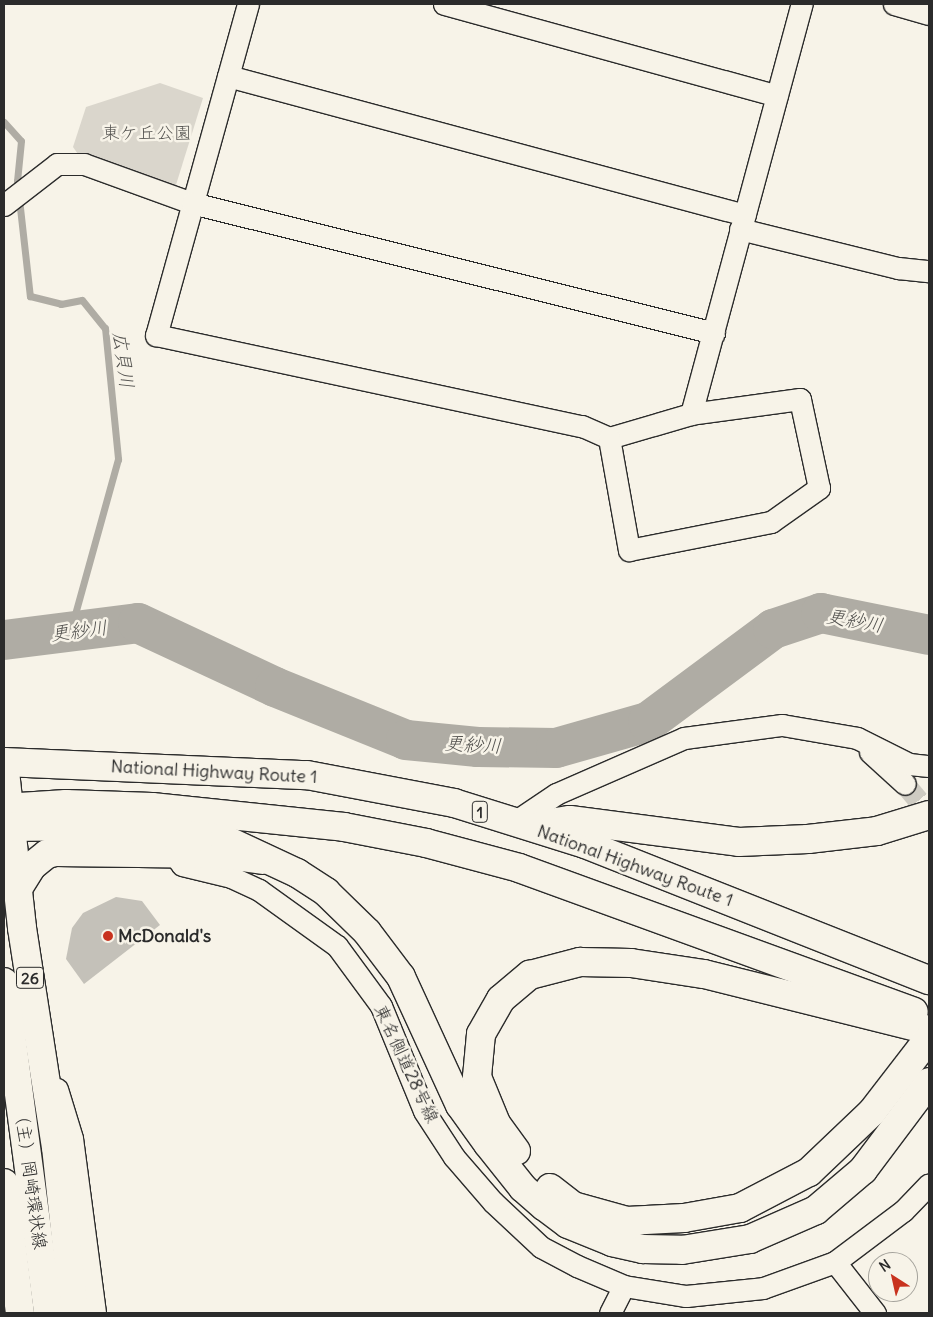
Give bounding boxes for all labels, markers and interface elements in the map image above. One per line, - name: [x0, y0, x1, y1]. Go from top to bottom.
- park label: 東ケ丘公園: [102, 122, 192, 144]
- water label: 広貝川: [108, 330, 138, 390]
- water label: 更紗川: [825, 605, 885, 637]
- water label: 更紗川: [49, 616, 109, 646]
- water label: 更紗川: [444, 732, 502, 758]
- street label: National Highway Route 1: [110, 756, 318, 788]
- road number: 1: [471, 799, 489, 826]
- street label: National Highway Route 1: [534, 820, 736, 912]
- place label: McDonald's: [118, 925, 211, 947]
- marker: McDonald's: [102, 930, 114, 942]
- road number: 26: [15, 964, 45, 991]
- street label: 東名側道28号線: [369, 1001, 443, 1127]
- street label: （主）岡崎環状線: [9, 1105, 51, 1251]
- north arrow: [868, 1252, 918, 1302]
- text: N: [876, 1255, 894, 1276]

